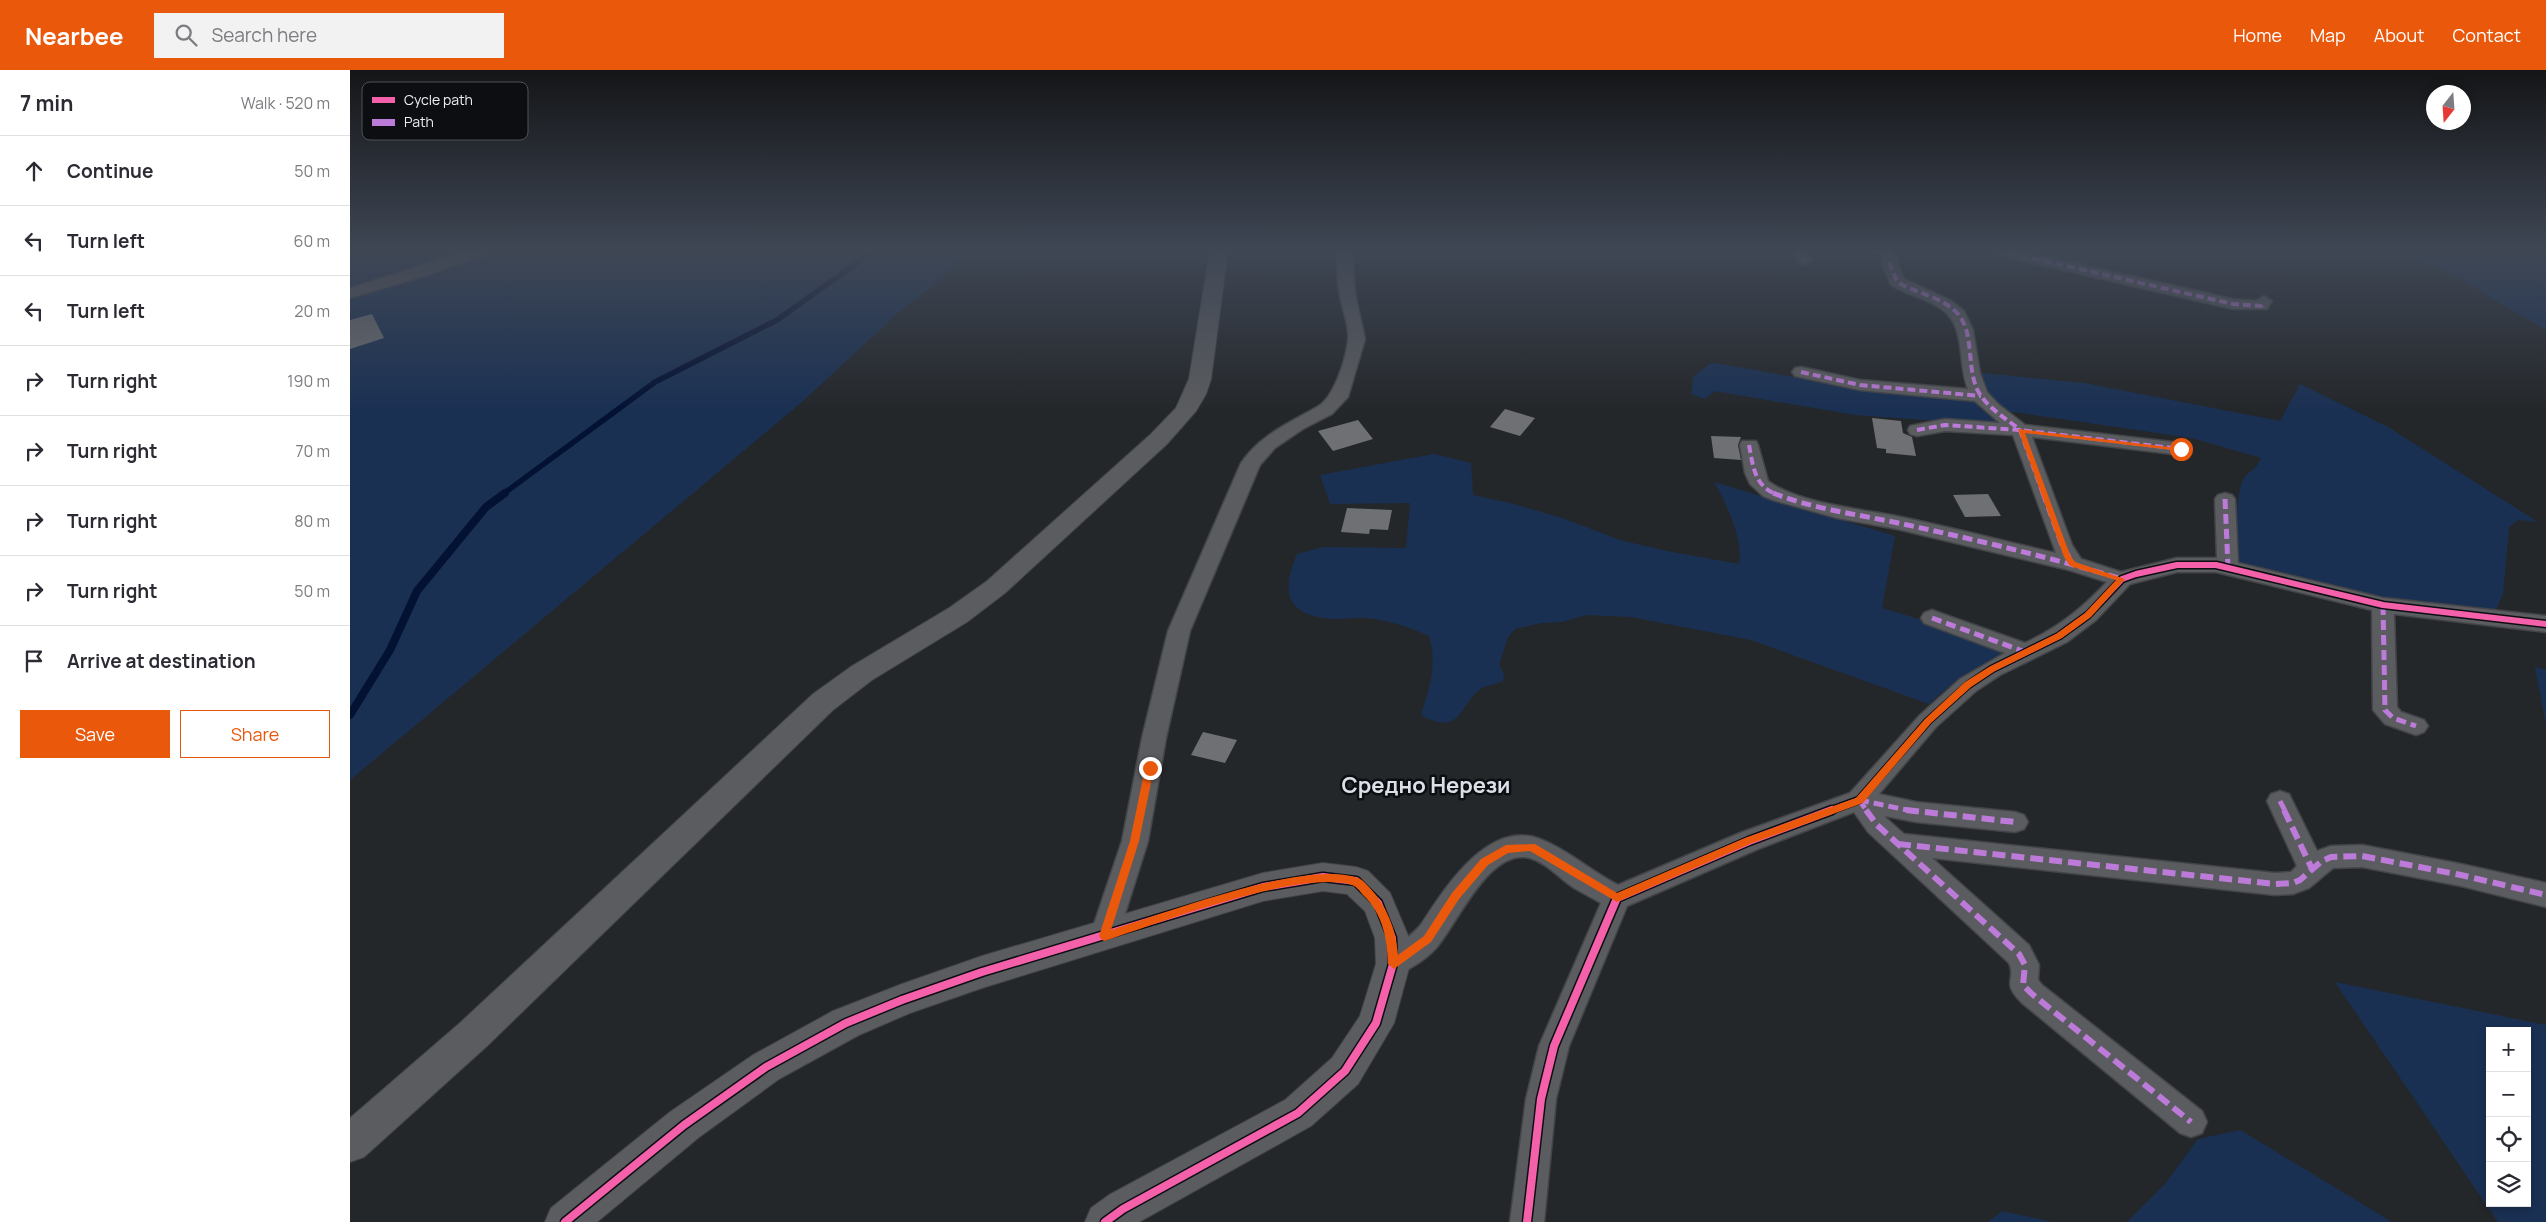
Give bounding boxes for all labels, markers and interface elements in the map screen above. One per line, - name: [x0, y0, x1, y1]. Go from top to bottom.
- search box: [154, 13, 504, 58]
- text: Nearbee: [25, 19, 124, 52]
- icon: search: [172, 21, 200, 49]
- text: Search here: [212, 22, 317, 48]
- text: Home: [2233, 23, 2282, 47]
- text: Map: [2310, 23, 2346, 47]
- text: About: [2374, 23, 2424, 47]
- text: Contact: [2452, 23, 2521, 47]
- legend: [362, 82, 528, 140]
- north arrow: [2426, 85, 2471, 130]
- text: 7 min: [20, 89, 73, 117]
- text: Cycle path: [404, 90, 473, 109]
- text: Walk · 520 m: [241, 92, 330, 114]
- text: Path: [404, 112, 434, 131]
- icon: ahead: [20, 157, 48, 185]
- text: Continue: [67, 158, 153, 184]
- text: 50 m: [294, 160, 330, 182]
- icon: left: [20, 227, 48, 255]
- text: Turn left: [67, 228, 145, 254]
- text: 60 m: [294, 230, 330, 252]
- icon: left: [20, 297, 48, 325]
- text: Turn left: [67, 298, 145, 324]
- text: 20 m: [294, 300, 330, 322]
- icon: right: [20, 367, 48, 395]
- text: Turn right: [67, 368, 157, 394]
- text: 190 m: [287, 370, 330, 392]
- icon: right: [20, 437, 48, 465]
- text: Turn right: [67, 438, 157, 464]
- route start: [2170, 438, 2193, 461]
- text: 70 m: [295, 440, 330, 462]
- icon: right: [20, 507, 48, 535]
- text: Turn right: [67, 508, 157, 534]
- text: 80 m: [294, 510, 330, 532]
- icon: right: [20, 577, 48, 605]
- text: Turn right: [67, 578, 157, 604]
- text: 50 m: [294, 580, 330, 602]
- icon: arrive: [20, 647, 48, 675]
- text: Arrive at destination: [67, 648, 256, 674]
- button: Save: [20, 710, 170, 758]
- button: Share: [180, 710, 330, 758]
- route end: [1139, 757, 1162, 780]
- district label: Средно Нерези: [1342, 770, 1510, 800]
- map controls: [2486, 1027, 2531, 1207]
- button: +: [2486, 1027, 2531, 1072]
- button: −: [2486, 1072, 2531, 1117]
- button: locate: [2486, 1117, 2531, 1162]
- button: layers: [2486, 1162, 2531, 1207]

